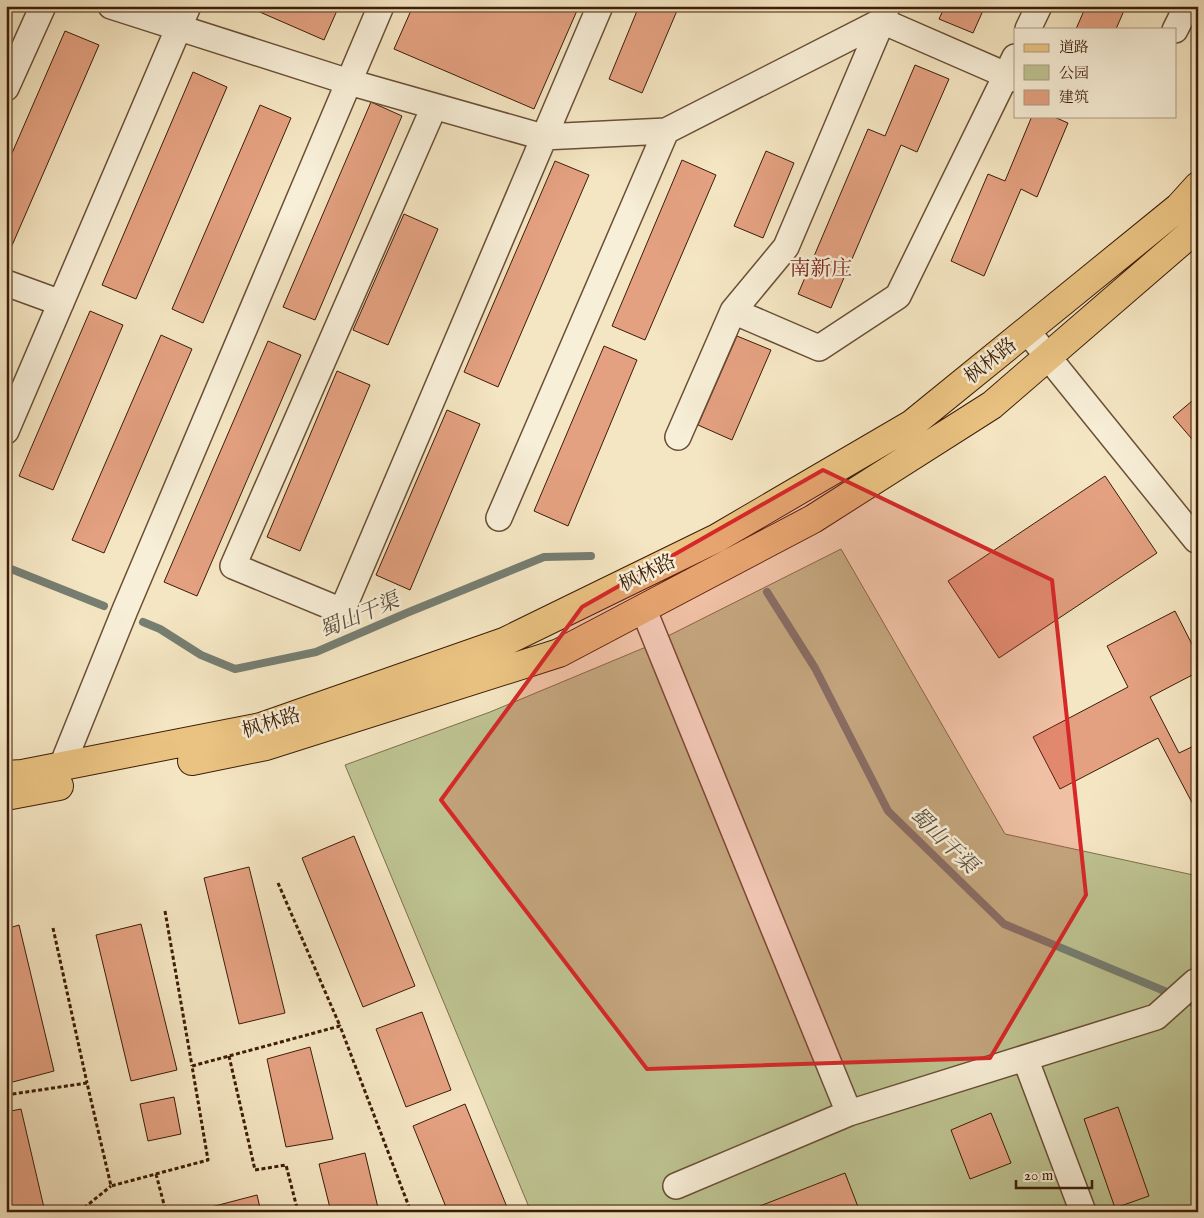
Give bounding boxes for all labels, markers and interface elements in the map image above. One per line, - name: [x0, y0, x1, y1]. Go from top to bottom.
- legend: [1014, 28, 1176, 118]
- text: 道路: [1059, 38, 1089, 57]
- text: 公园: [1059, 64, 1089, 83]
- text: 建筑: [1059, 88, 1089, 107]
- district label: 南新庄: [790, 256, 853, 283]
- street label: 枫林路: [960, 333, 1022, 390]
- street label: 枫林路: [615, 549, 680, 598]
- water label: 蜀山干渠: [316, 586, 406, 645]
- street label: 枫林路: [239, 703, 304, 744]
- water label: 蜀山干渠: [903, 802, 985, 882]
- scale bar: [1016, 1158, 1093, 1190]
- text: 20 m: [1024, 1166, 1054, 1185]

